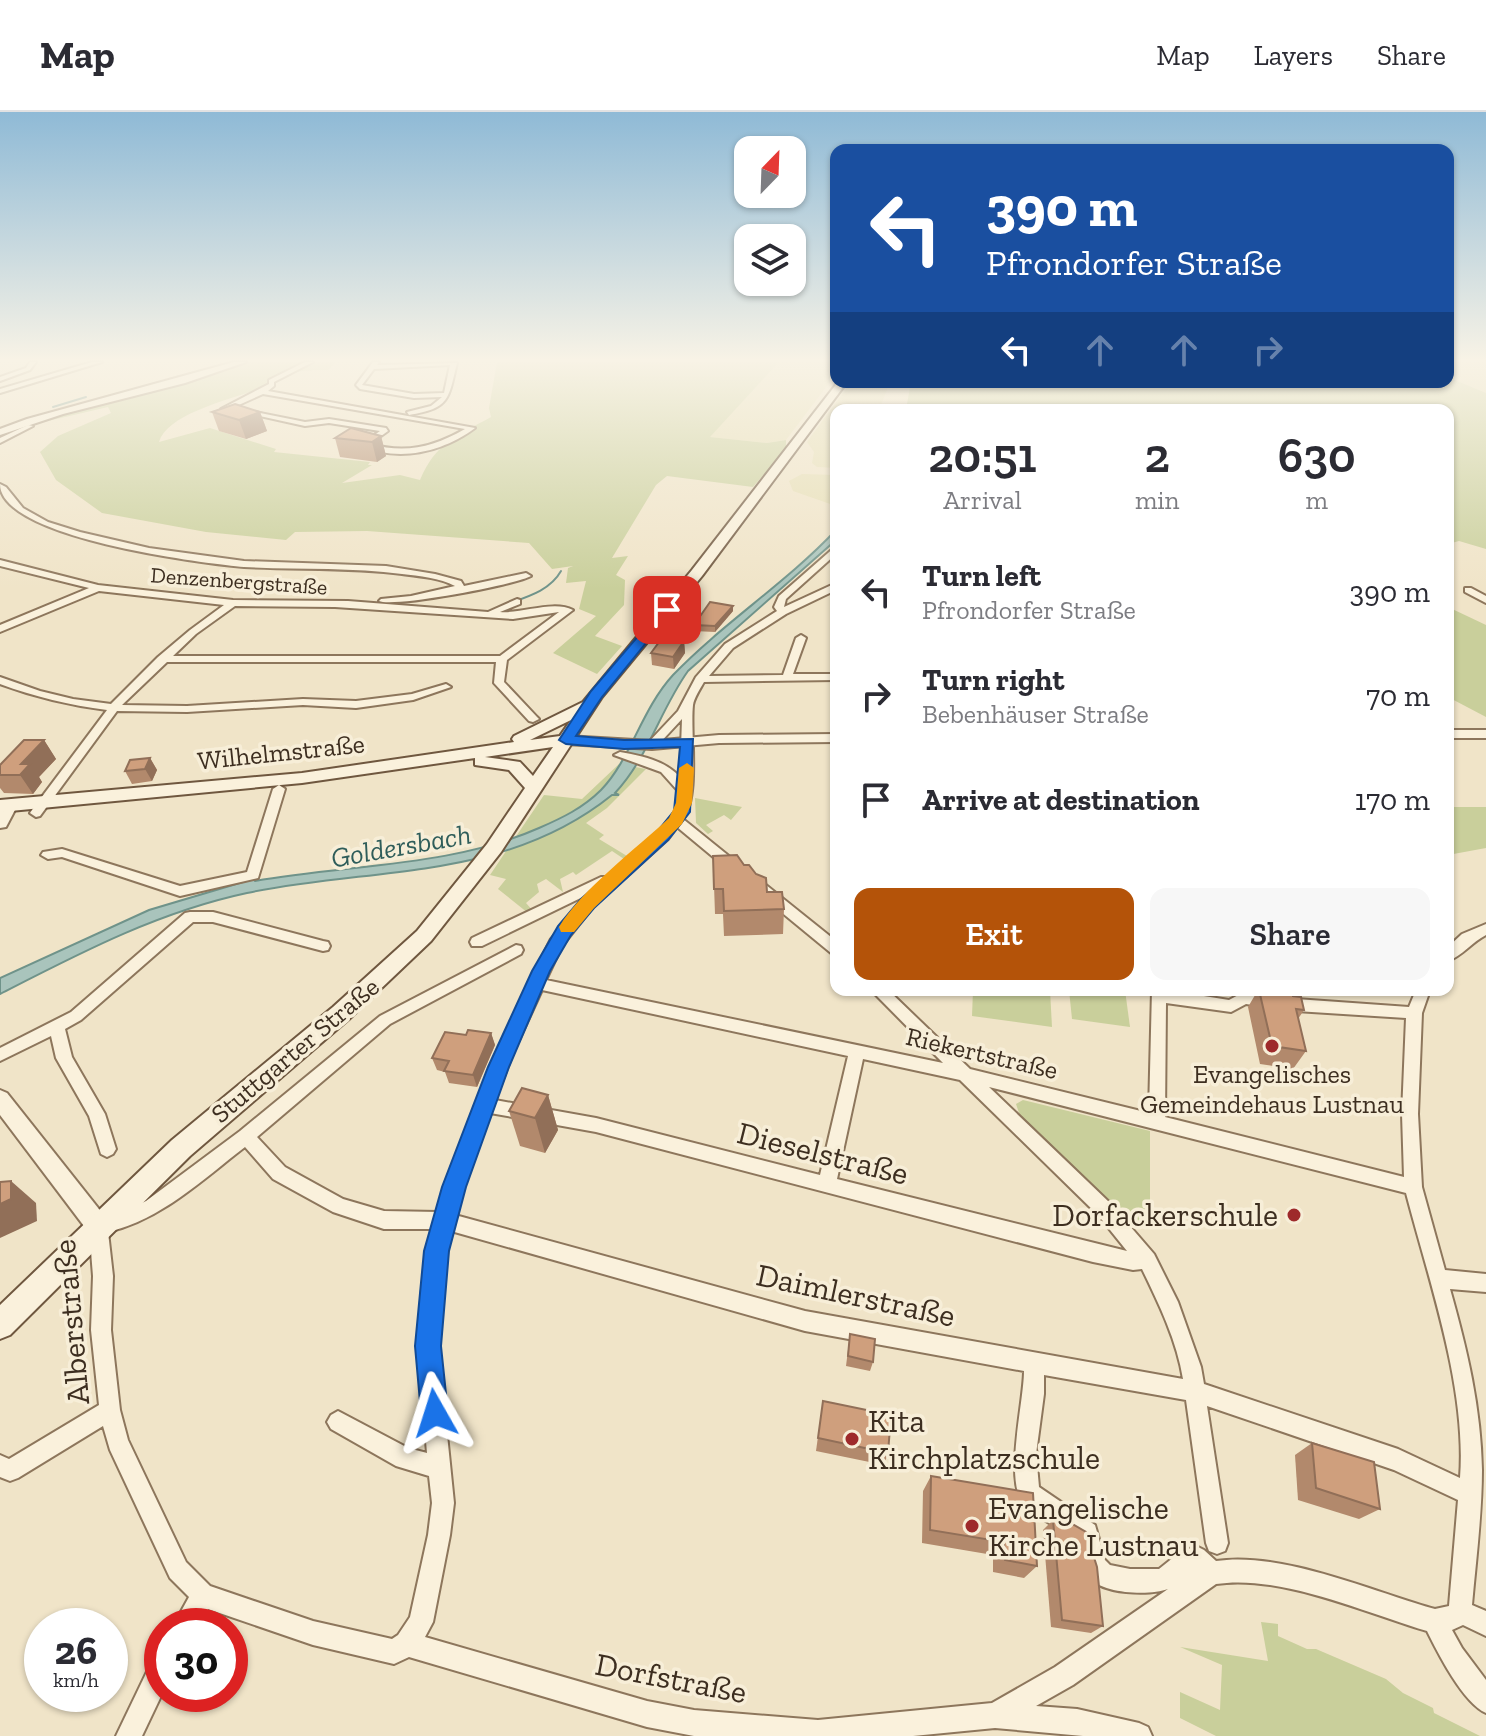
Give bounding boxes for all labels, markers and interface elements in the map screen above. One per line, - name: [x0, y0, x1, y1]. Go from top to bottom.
- text: Map: [40, 32, 115, 78]
- text: Map: [1156, 39, 1210, 72]
- text: Layers: [1254, 39, 1333, 72]
- text: Share: [1377, 39, 1446, 72]
- north arrow: [734, 136, 806, 208]
- map controls: [734, 136, 806, 296]
- text: 390 m: [986, 173, 1138, 240]
- icon: left: [854, 176, 958, 280]
- button: layers: [734, 224, 806, 296]
- text: Pfrondorfer Straße: [986, 241, 1282, 284]
- icon: left: [994, 328, 1038, 372]
- icon: ahead: [1078, 328, 1122, 372]
- icon: ahead: [1162, 328, 1206, 372]
- icon: right: [1246, 328, 1290, 372]
- text: 20:51: [928, 427, 1037, 484]
- text: 2: [1144, 427, 1170, 484]
- text: 630: [1278, 427, 1356, 484]
- text: Arrival: [943, 484, 1022, 516]
- text: min: [1135, 484, 1180, 516]
- text: m: [1306, 484, 1328, 516]
- text: Turn left: [922, 558, 1041, 594]
- street label: Denzenbergstraße: [150, 561, 328, 601]
- icon: left: [854, 570, 898, 614]
- text: 390 m: [1349, 574, 1430, 610]
- pin: [633, 576, 701, 644]
- icon: arrive: [645, 588, 689, 632]
- text: Pfrondorfer Straße: [922, 594, 1136, 626]
- text: Turn right: [922, 662, 1064, 698]
- icon: right: [854, 674, 898, 718]
- text: 70 m: [1366, 678, 1430, 714]
- text: Bebenhäuser Straße: [922, 698, 1149, 730]
- street label: Wilhelmstraße: [196, 727, 366, 777]
- icon: arrive: [854, 778, 898, 822]
- text: Arrive at destination: [922, 782, 1199, 818]
- text: 170 m: [1355, 782, 1430, 818]
- water label: Goldersbach: [328, 817, 474, 875]
- button: Exit: [854, 888, 1134, 980]
- button: Share: [1150, 888, 1430, 980]
- street label: Stuttgarter Straße: [204, 970, 386, 1130]
- street label: Riekertstraße: [903, 1020, 1061, 1086]
- marker: Evangelisches Gemeindehaus Lustnau: [1263, 1037, 1281, 1055]
- place label: Evangelisches Gemeindehaus Lustnau: [1140, 1058, 1404, 1120]
- street label: Dieselstraße: [734, 1113, 912, 1193]
- place label: Dorfackerschule: [1052, 1196, 1278, 1234]
- marker: Dorfackerschule: [1285, 1206, 1303, 1224]
- street label: Alberstraße: [45, 1238, 97, 1406]
- street label: Daimlerstraße: [753, 1255, 959, 1335]
- position arrow: [393, 1371, 477, 1455]
- place label: Kita Kirchplatzschule: [868, 1402, 1100, 1477]
- marker: Kita Kirchplatzschule: [843, 1430, 861, 1448]
- place label: Evangelische Kirche Lustnau: [988, 1489, 1199, 1564]
- marker: Evangelische Kirche Lustnau: [963, 1517, 981, 1535]
- speed limit sign: 30: [144, 1608, 248, 1712]
- text: 26: [55, 1626, 97, 1674]
- street label: Dorfstraße: [592, 1645, 750, 1711]
- text: km/h: [53, 1668, 99, 1692]

